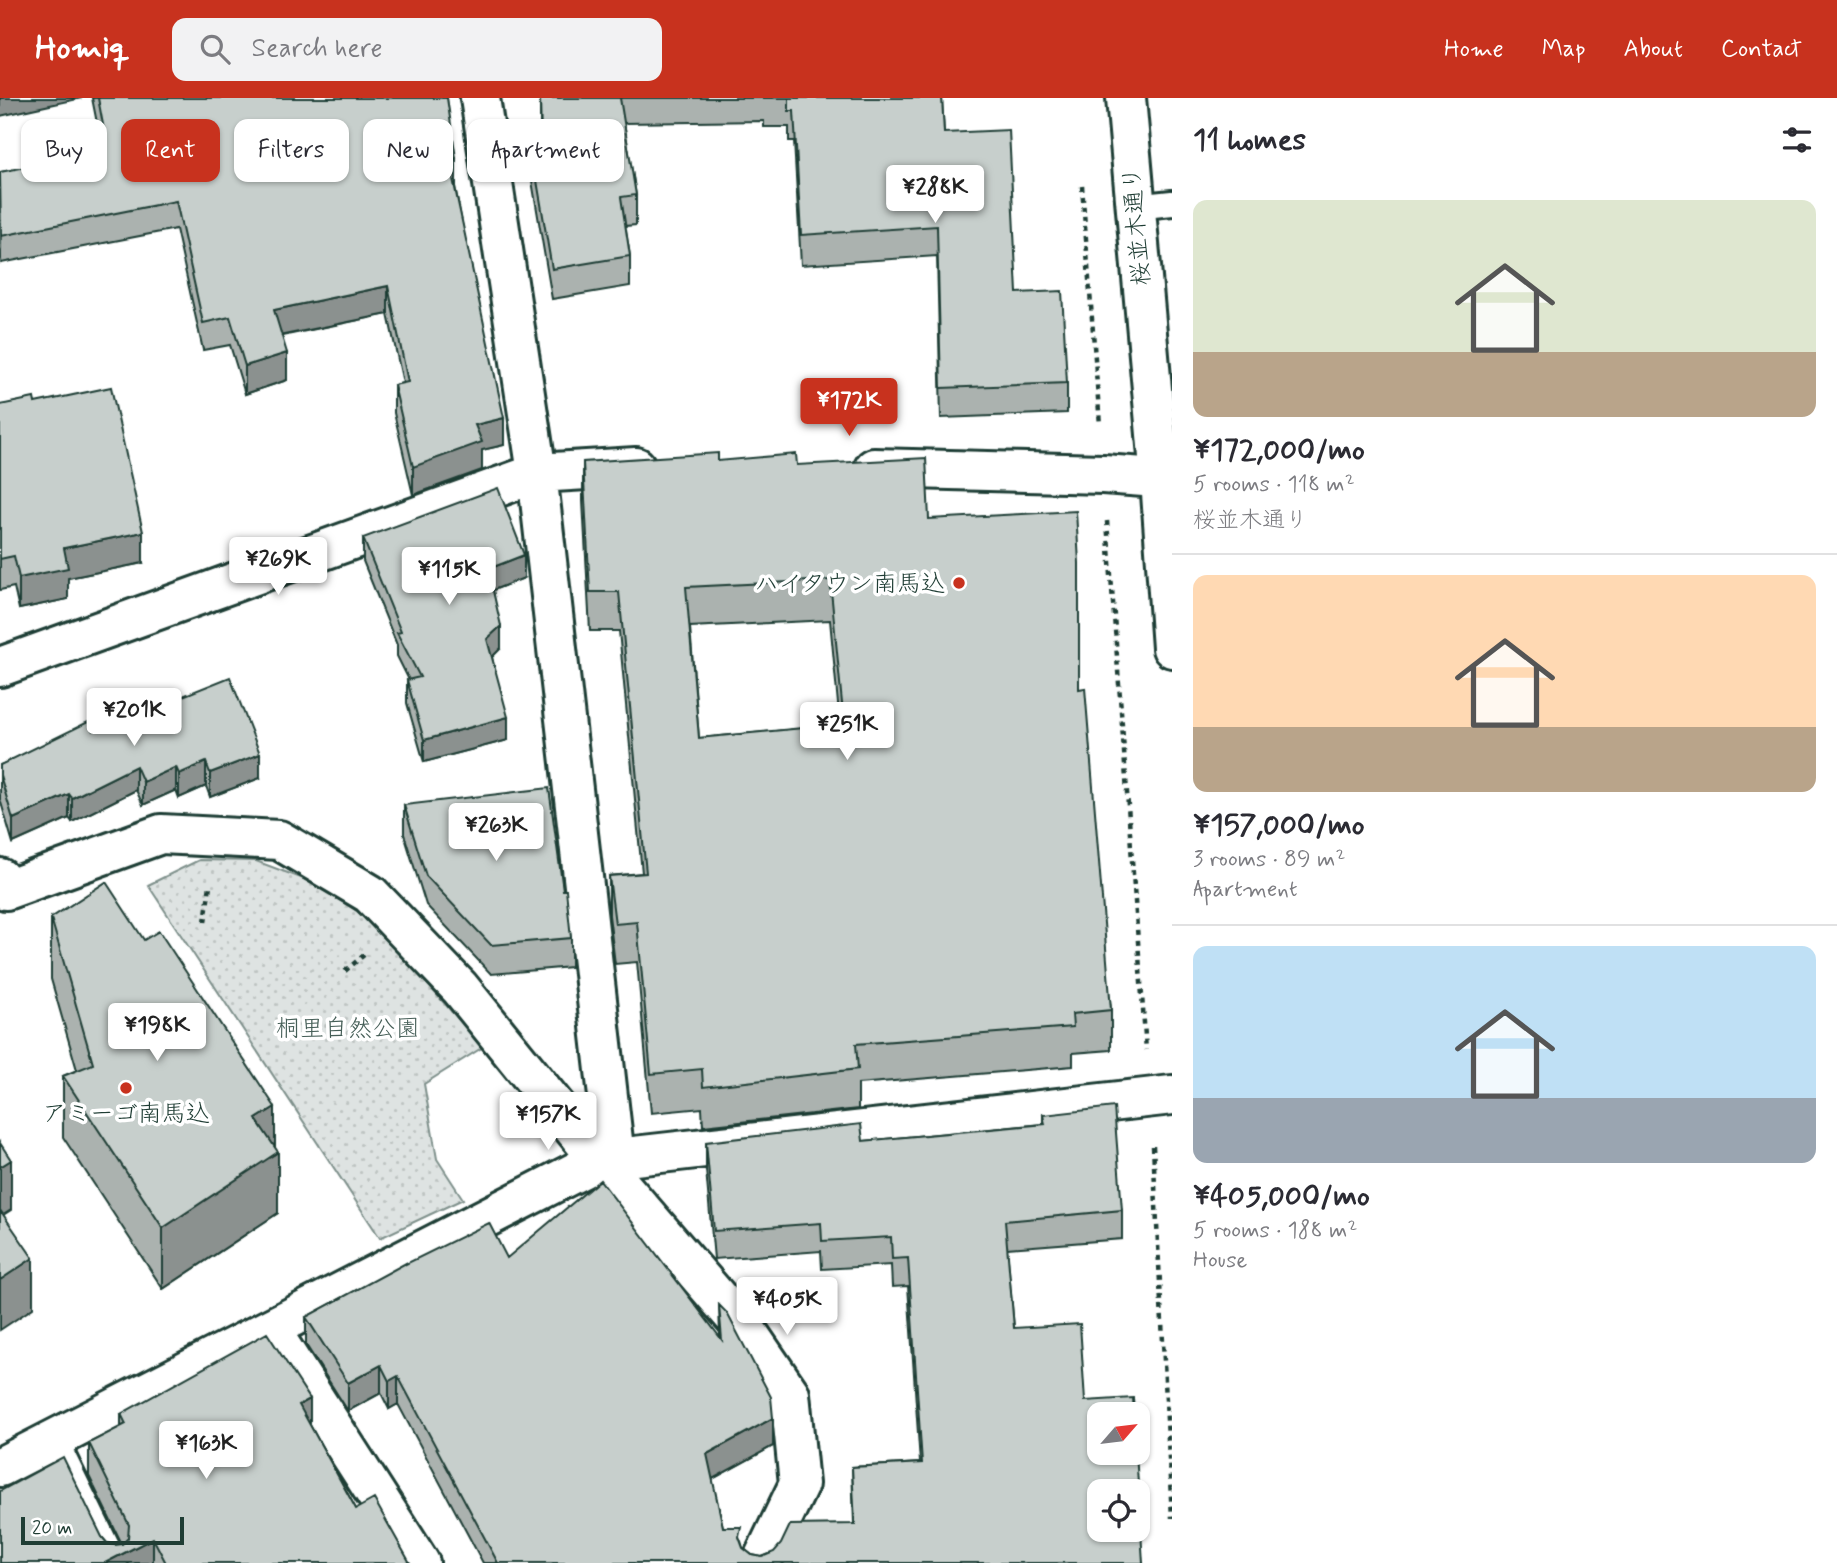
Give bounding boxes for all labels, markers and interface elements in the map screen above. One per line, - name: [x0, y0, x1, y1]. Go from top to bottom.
- search box: [172, 18, 662, 81]
- text: Homiq: [35, 27, 130, 71]
- icon: search: [196, 30, 234, 68]
- text: Search here: [252, 32, 382, 66]
- text: Home: [1444, 34, 1504, 65]
- text: Map: [1542, 34, 1586, 65]
- text: About: [1624, 34, 1683, 65]
- text: Contact: [1721, 34, 1802, 65]
- chip: Buy: [21, 119, 107, 182]
- chip: Rent: [121, 119, 220, 182]
- chip: Filters: [234, 119, 349, 182]
- chip: New: [363, 119, 453, 182]
- chip: Apartment: [467, 119, 624, 182]
- text: 11 homes: [1193, 121, 1306, 160]
- icon: filters: [1778, 121, 1816, 159]
- street label: 桜並木通り: [1117, 165, 1158, 287]
- pin: ¥288K: [886, 166, 984, 225]
- text: ¥288K: [902, 173, 968, 203]
- icon: home: [1442, 245, 1568, 371]
- pin: ¥172K: [800, 378, 898, 438]
- text: ¥172K: [816, 386, 882, 416]
- text: ¥172,000/mo: [1193, 431, 1365, 470]
- text: 5 rooms · 118 m²: [1193, 470, 1355, 500]
- text: 桜並木通り: [1193, 506, 1308, 536]
- pin: ¥269K: [229, 538, 327, 597]
- text: ¥269K: [245, 545, 311, 575]
- pin: ¥115K: [400, 547, 498, 607]
- text: ¥115K: [418, 555, 480, 585]
- place label: ハイタウン南馬込: [754, 569, 945, 600]
- marker: ハイタウン南馬込: [951, 575, 967, 591]
- icon: home: [1442, 620, 1568, 746]
- pin: ¥201K: [85, 688, 183, 748]
- text: ¥201K: [103, 696, 165, 726]
- pin: ¥251K: [798, 702, 896, 762]
- text: ¥251K: [816, 710, 878, 740]
- pin: ¥263K: [447, 804, 545, 863]
- text: ¥157,000/mo: [1193, 806, 1365, 845]
- text: ¥263K: [465, 811, 527, 841]
- text: 3 rooms · 89 m²: [1193, 845, 1345, 875]
- text: Apartment: [1193, 875, 1298, 905]
- icon: home: [1442, 991, 1568, 1117]
- pin: ¥198K: [108, 1004, 206, 1063]
- text: ¥198K: [124, 1011, 190, 1041]
- park label: 桐里自然公園: [276, 1014, 420, 1045]
- marker: アミーゴ南馬込: [118, 1080, 134, 1096]
- pin: ¥157K: [499, 1093, 597, 1152]
- place label: アミーゴ南馬込: [42, 1099, 210, 1130]
- text: ¥157K: [516, 1100, 580, 1130]
- text: ¥405,000/mo: [1193, 1177, 1370, 1216]
- text: 5 rooms · 188 m²: [1193, 1216, 1357, 1246]
- text: House: [1193, 1246, 1247, 1276]
- pin: ¥405K: [738, 1278, 836, 1337]
- text: ¥405K: [753, 1285, 821, 1315]
- north arrow: [1087, 1402, 1150, 1465]
- map controls: [1087, 1402, 1150, 1542]
- pin: ¥163K: [157, 1422, 255, 1481]
- text: ¥163K: [175, 1429, 237, 1459]
- button: locate: [1087, 1479, 1150, 1542]
- scale bar: [21, 1514, 184, 1546]
- text: 20 m: [32, 1516, 72, 1541]

